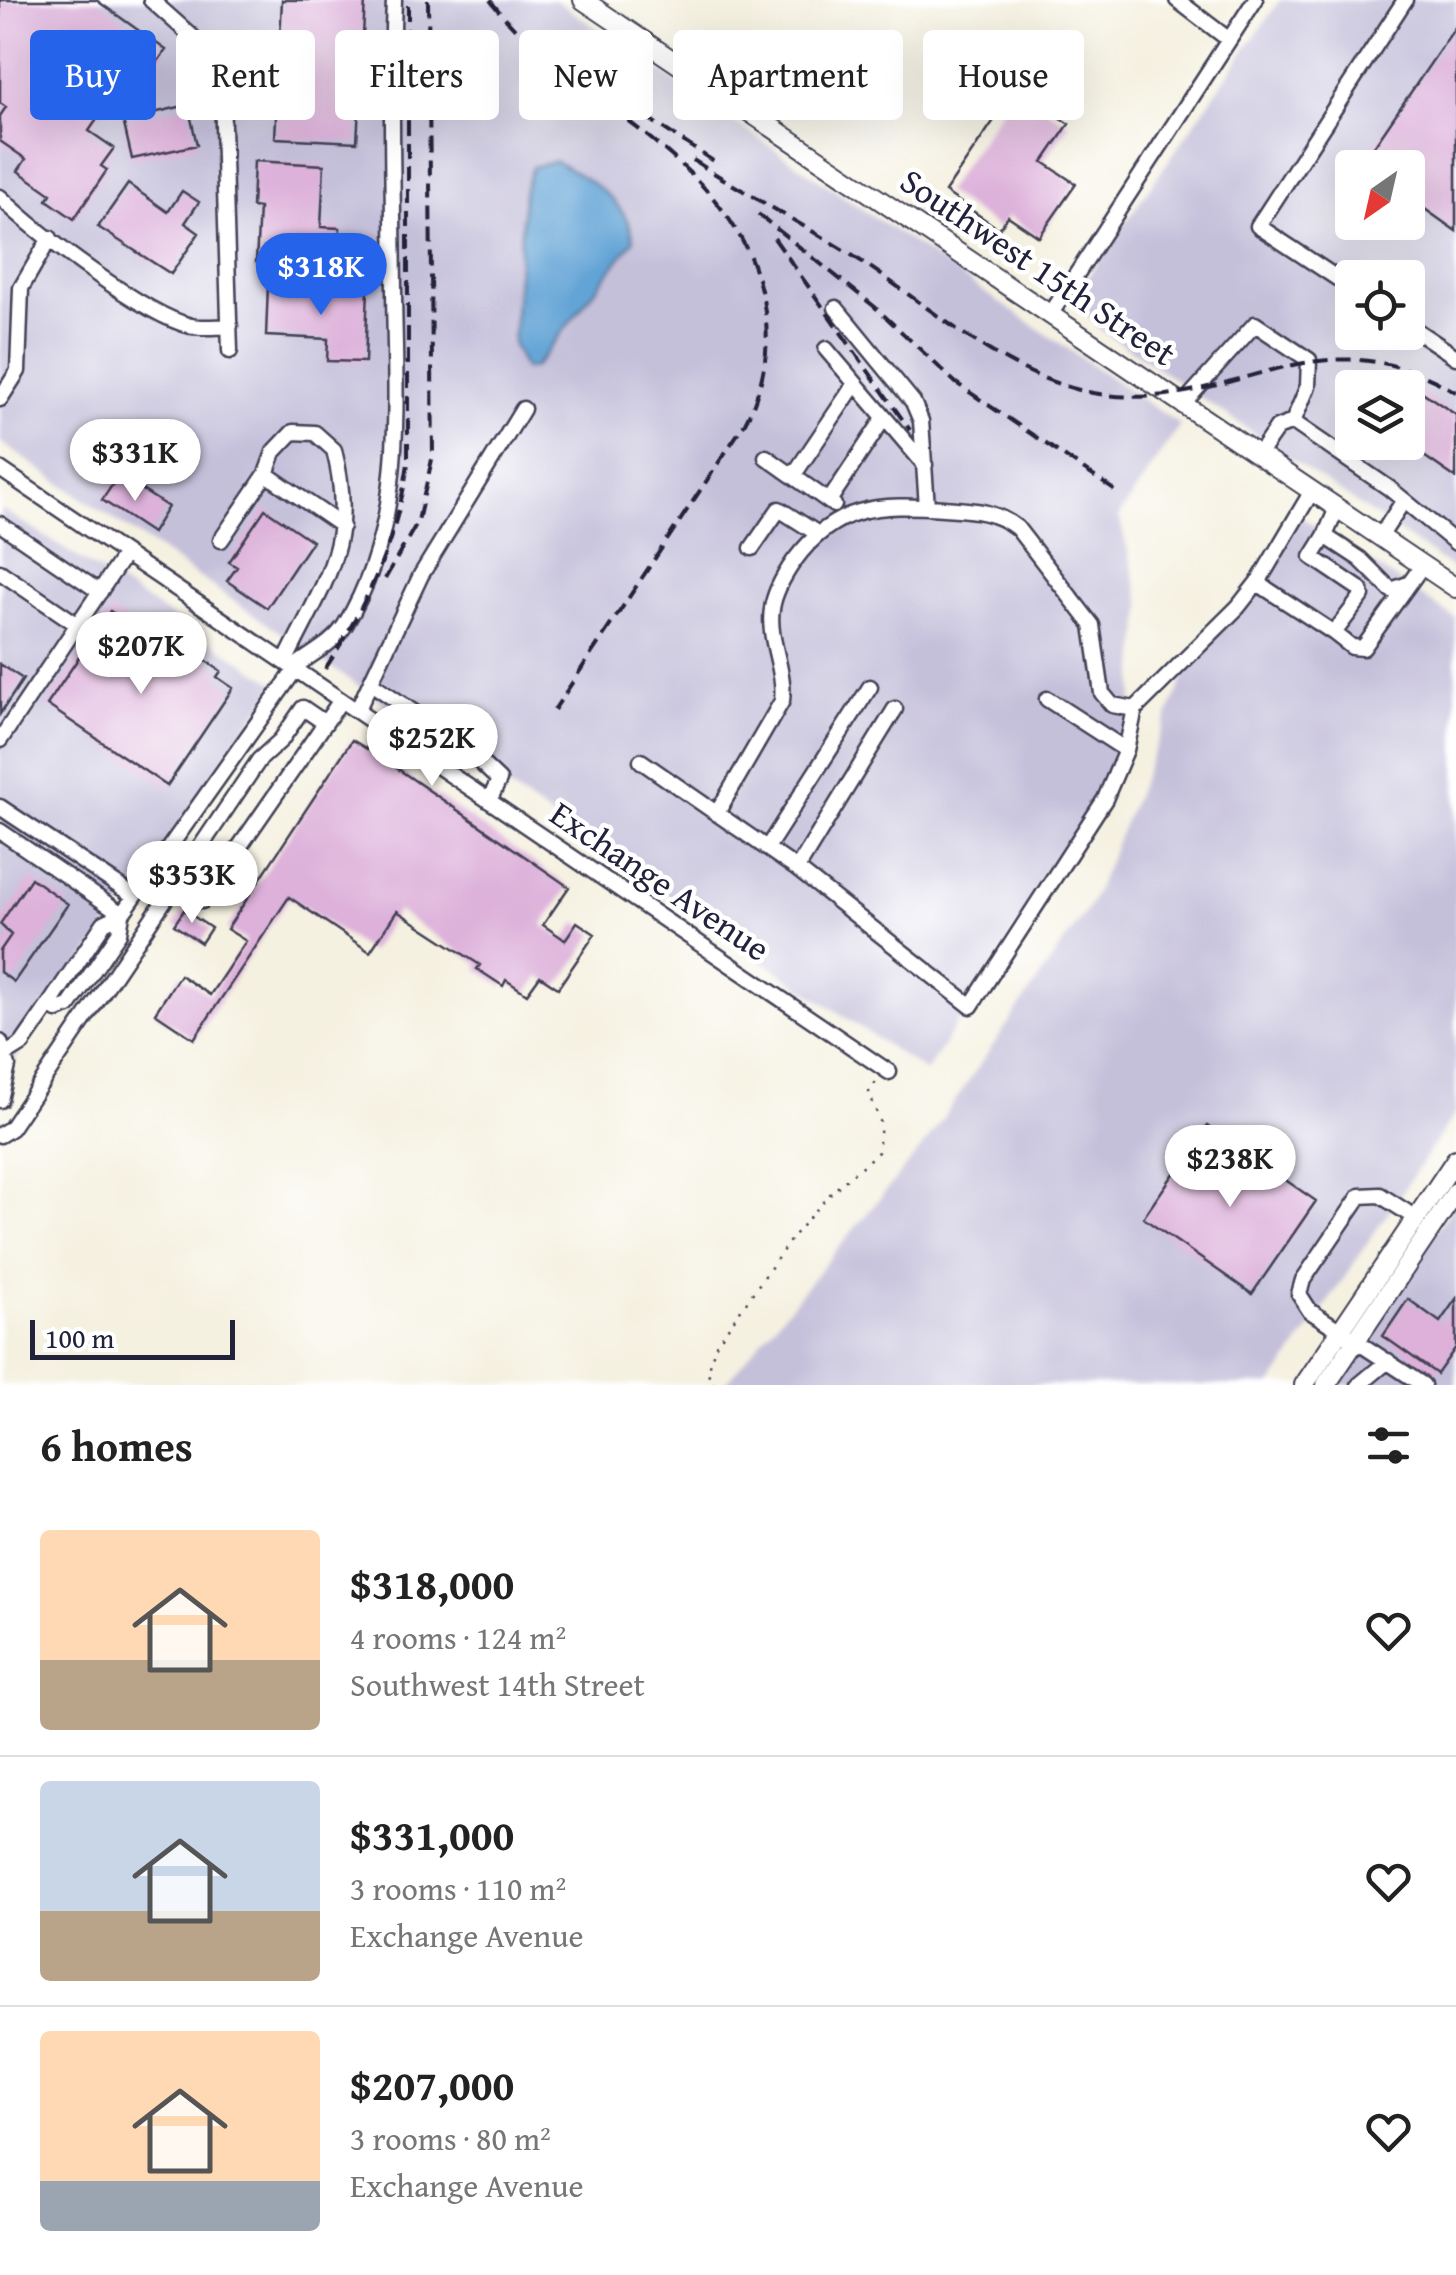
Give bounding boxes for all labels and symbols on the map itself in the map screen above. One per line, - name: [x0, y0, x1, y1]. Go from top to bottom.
- north arrow: [1335, 150, 1425, 240]
- street label: Southwest 15th Street: [890, 155, 1186, 378]
- pin: $318K: [251, 233, 391, 318]
- pin: $331K: [65, 419, 205, 504]
- pin: $207K: [71, 612, 211, 697]
- pin: $252K: [362, 704, 502, 789]
- street label: Exchange Avenue: [540, 788, 780, 973]
- pin: $353K: [122, 841, 262, 926]
- pin: $238K: [1160, 1125, 1300, 1210]
- scale bar: [30, 1315, 235, 1360]

